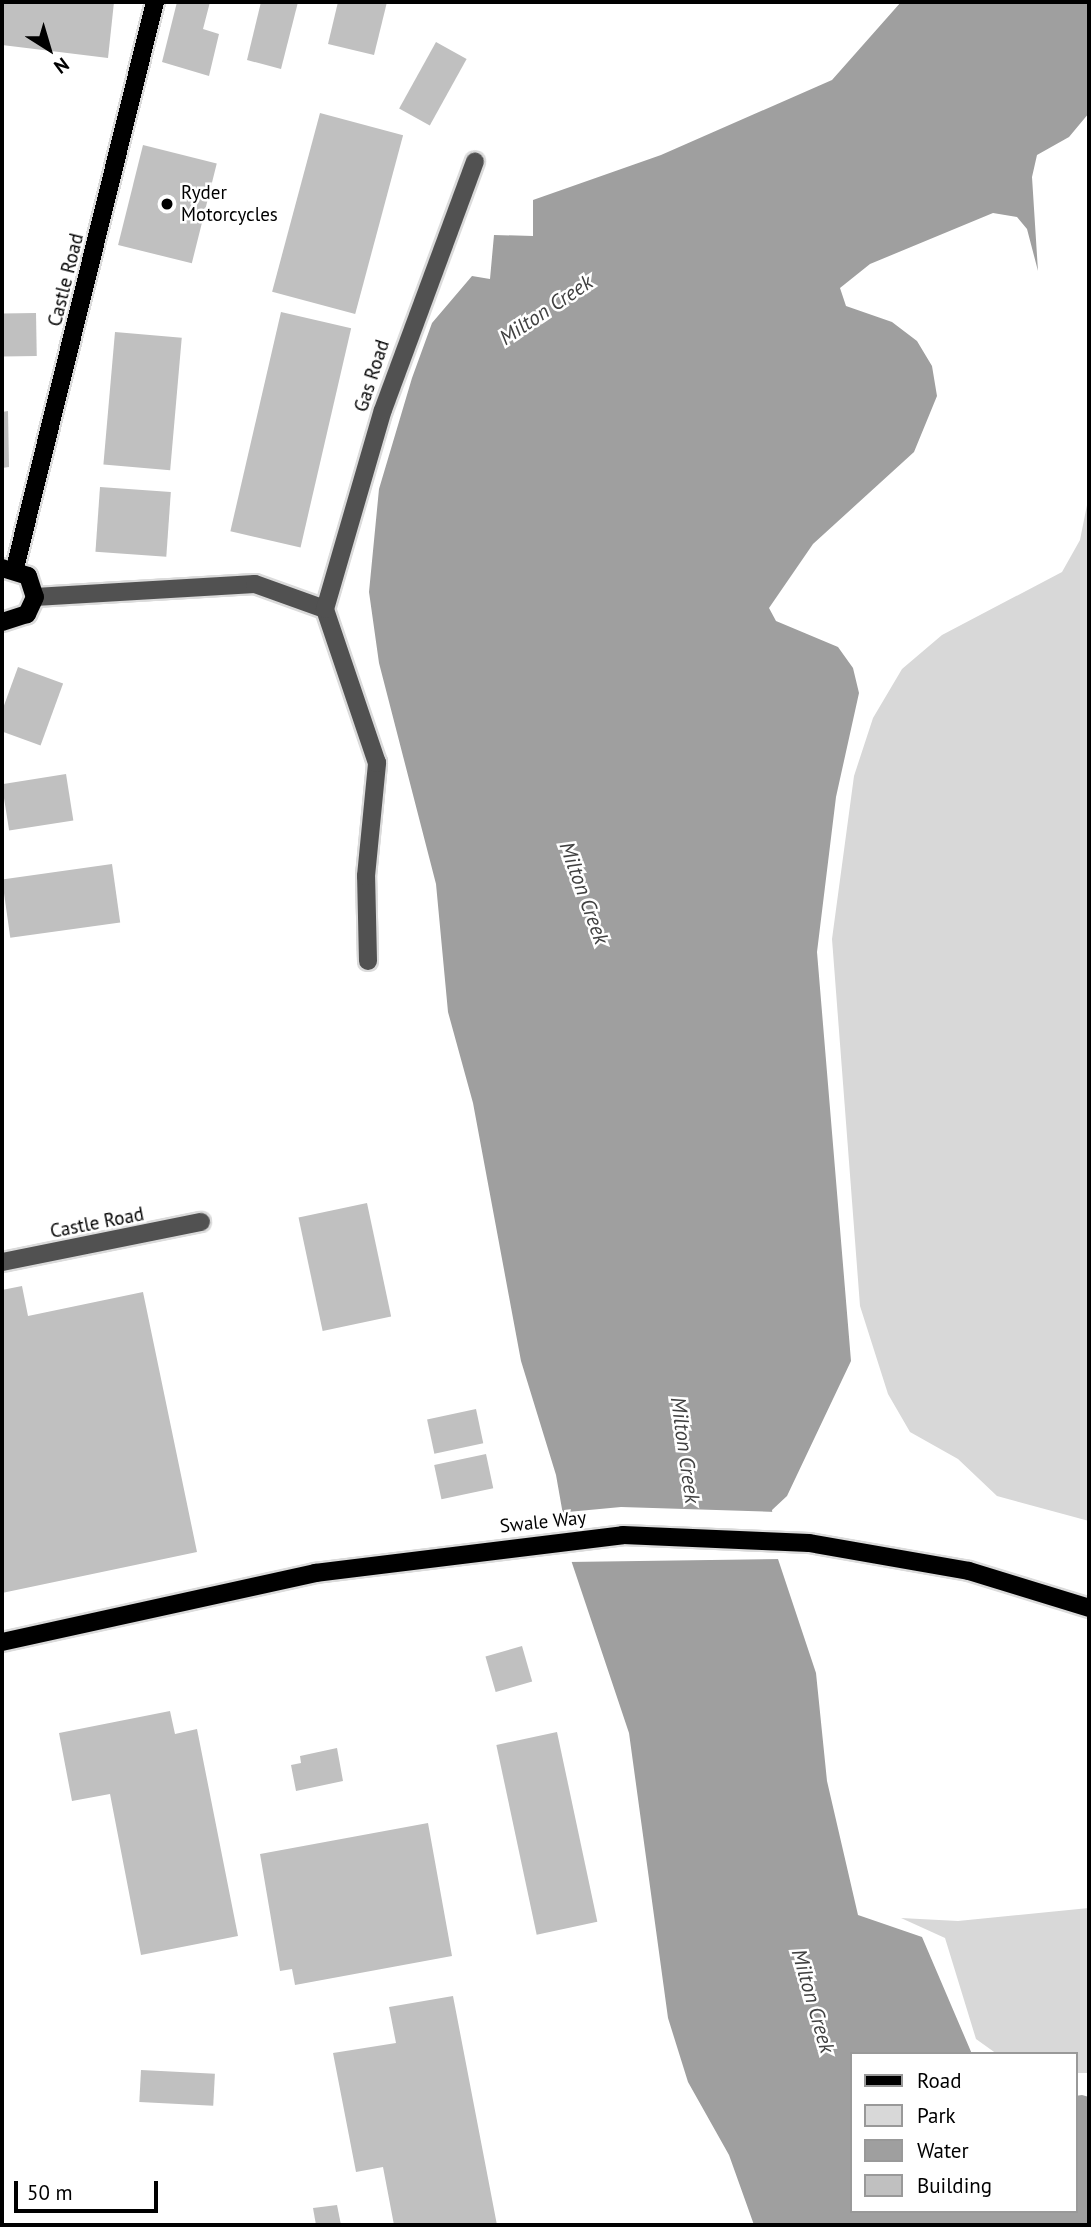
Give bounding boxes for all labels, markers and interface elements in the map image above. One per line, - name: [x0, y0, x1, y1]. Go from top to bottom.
- north arrow: [14, 14, 84, 84]
- text: N: [49, 52, 74, 79]
- place label: Ryder Motorcycles: [181, 182, 278, 226]
- marker: Ryder Motorcycles: [159, 196, 175, 212]
- street label: Castle Road: [43, 231, 89, 329]
- water label: Milton Creek: [495, 270, 597, 350]
- street label: Gas Road: [350, 337, 394, 415]
- water label: Milton Creek: [554, 838, 614, 948]
- street label: Castle Road: [48, 1203, 146, 1243]
- water label: Milton Creek: [665, 1395, 705, 1505]
- street label: Swale Way: [499, 1506, 587, 1538]
- water label: Milton Creek: [786, 1946, 840, 2056]
- legend: [850, 2052, 1077, 2213]
- text: Road: [917, 2067, 961, 2094]
- text: Park: [917, 2102, 956, 2129]
- text: Water: [917, 2137, 969, 2164]
- scale bar: [18, 2168, 161, 2212]
- text: Building: [917, 2172, 992, 2199]
- text: 50 m: [27, 2179, 73, 2206]

